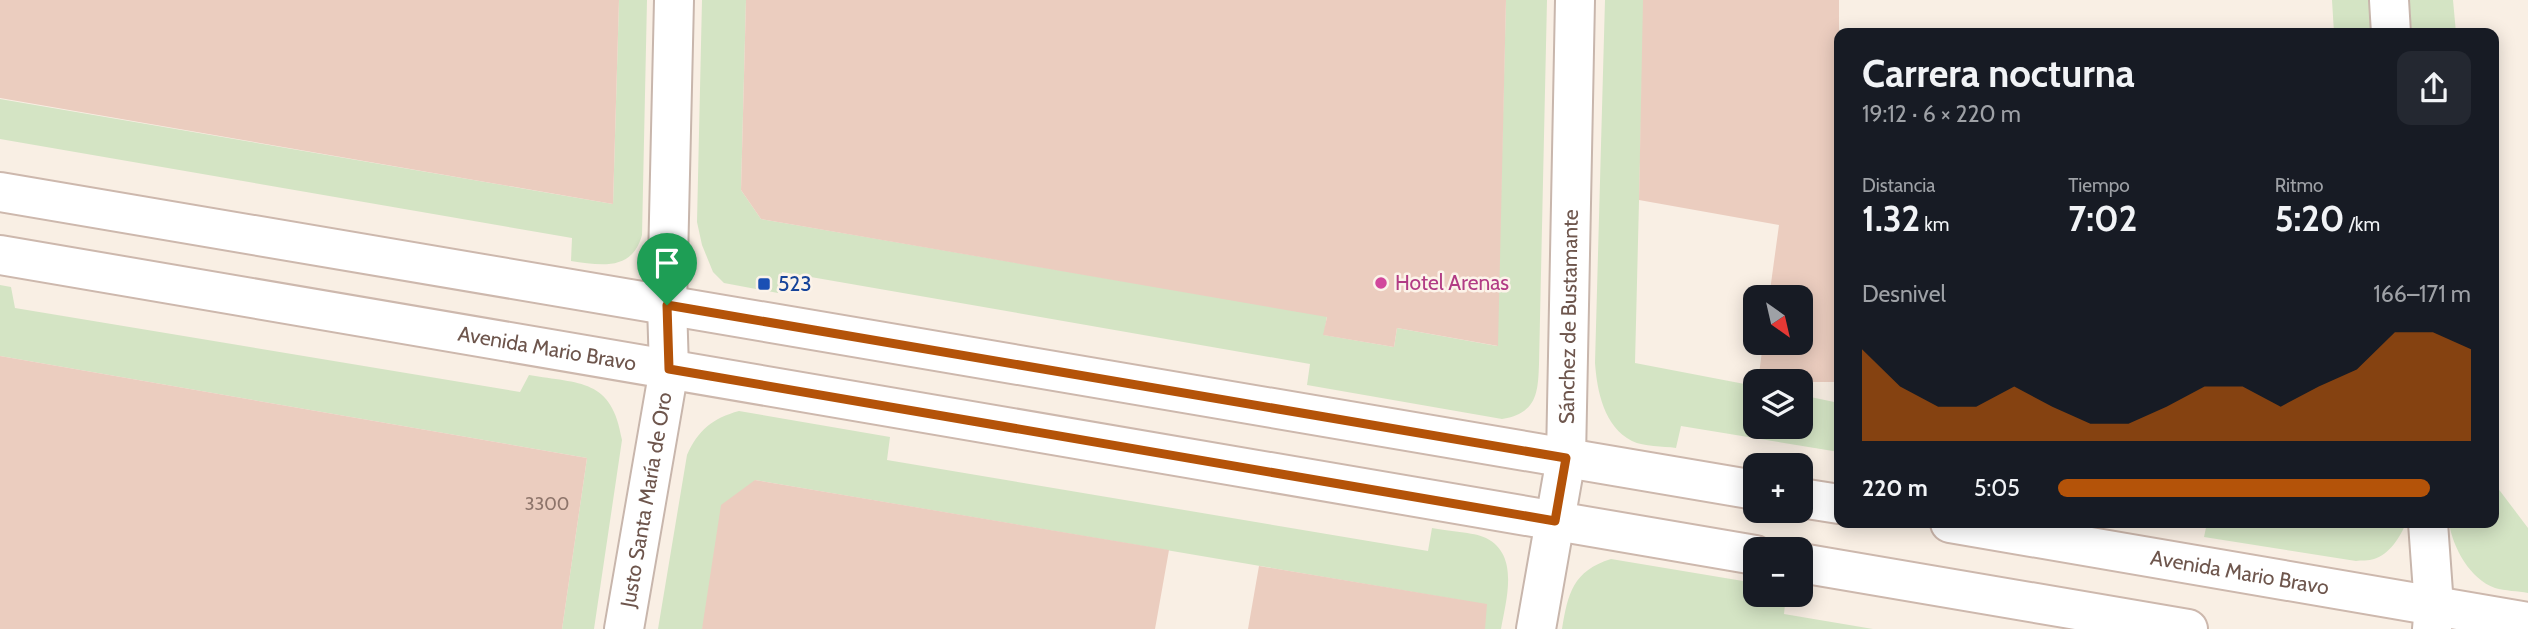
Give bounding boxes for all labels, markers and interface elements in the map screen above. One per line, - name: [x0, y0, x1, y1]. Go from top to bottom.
- text: Carrera nocturna: [1862, 50, 2135, 97]
- button: share: [2397, 51, 2471, 125]
- text: 19:12 · 6 × 220 m: [1862, 100, 2021, 128]
- text: Distancia: [1862, 174, 1936, 197]
- text: Tiempo: [2068, 174, 2130, 197]
- text: Ritmo: [2275, 174, 2324, 197]
- text: 1.32: [1862, 197, 1920, 240]
- text: 7:02: [2068, 197, 2137, 240]
- text: 5:20: [2275, 197, 2344, 240]
- street label: Sánchez de Bustamante: [1554, 209, 1583, 424]
- text: km: [1920, 213, 1950, 236]
- text: /km: [2344, 213, 2380, 236]
- pin: [637, 233, 697, 305]
- icon: arrive: [648, 244, 686, 282]
- place label: Hotel Arenas: [1395, 270, 1509, 295]
- place label: 523: [778, 271, 812, 296]
- marker: Hotel Arenas: [1373, 275, 1389, 291]
- marker: 523: [756, 276, 772, 292]
- text: Desnivel: [1862, 280, 1946, 308]
- text: 166–171 m: [2373, 280, 2471, 308]
- north arrow: [1743, 285, 1813, 355]
- map controls: [1743, 285, 1813, 607]
- street label: Avenida Mario Bravo: [456, 320, 638, 376]
- button: layers: [1743, 369, 1813, 439]
- street label: Justo Santa María de Oro: [615, 390, 677, 610]
- button: +: [1743, 453, 1813, 523]
- text: 220 m: [1862, 474, 1928, 502]
- text: 5:05: [1974, 474, 2020, 502]
- house number: 3300: [525, 493, 569, 515]
- button: −: [1743, 537, 1813, 607]
- street label: Avenida Mario Bravo: [2149, 545, 2331, 600]

